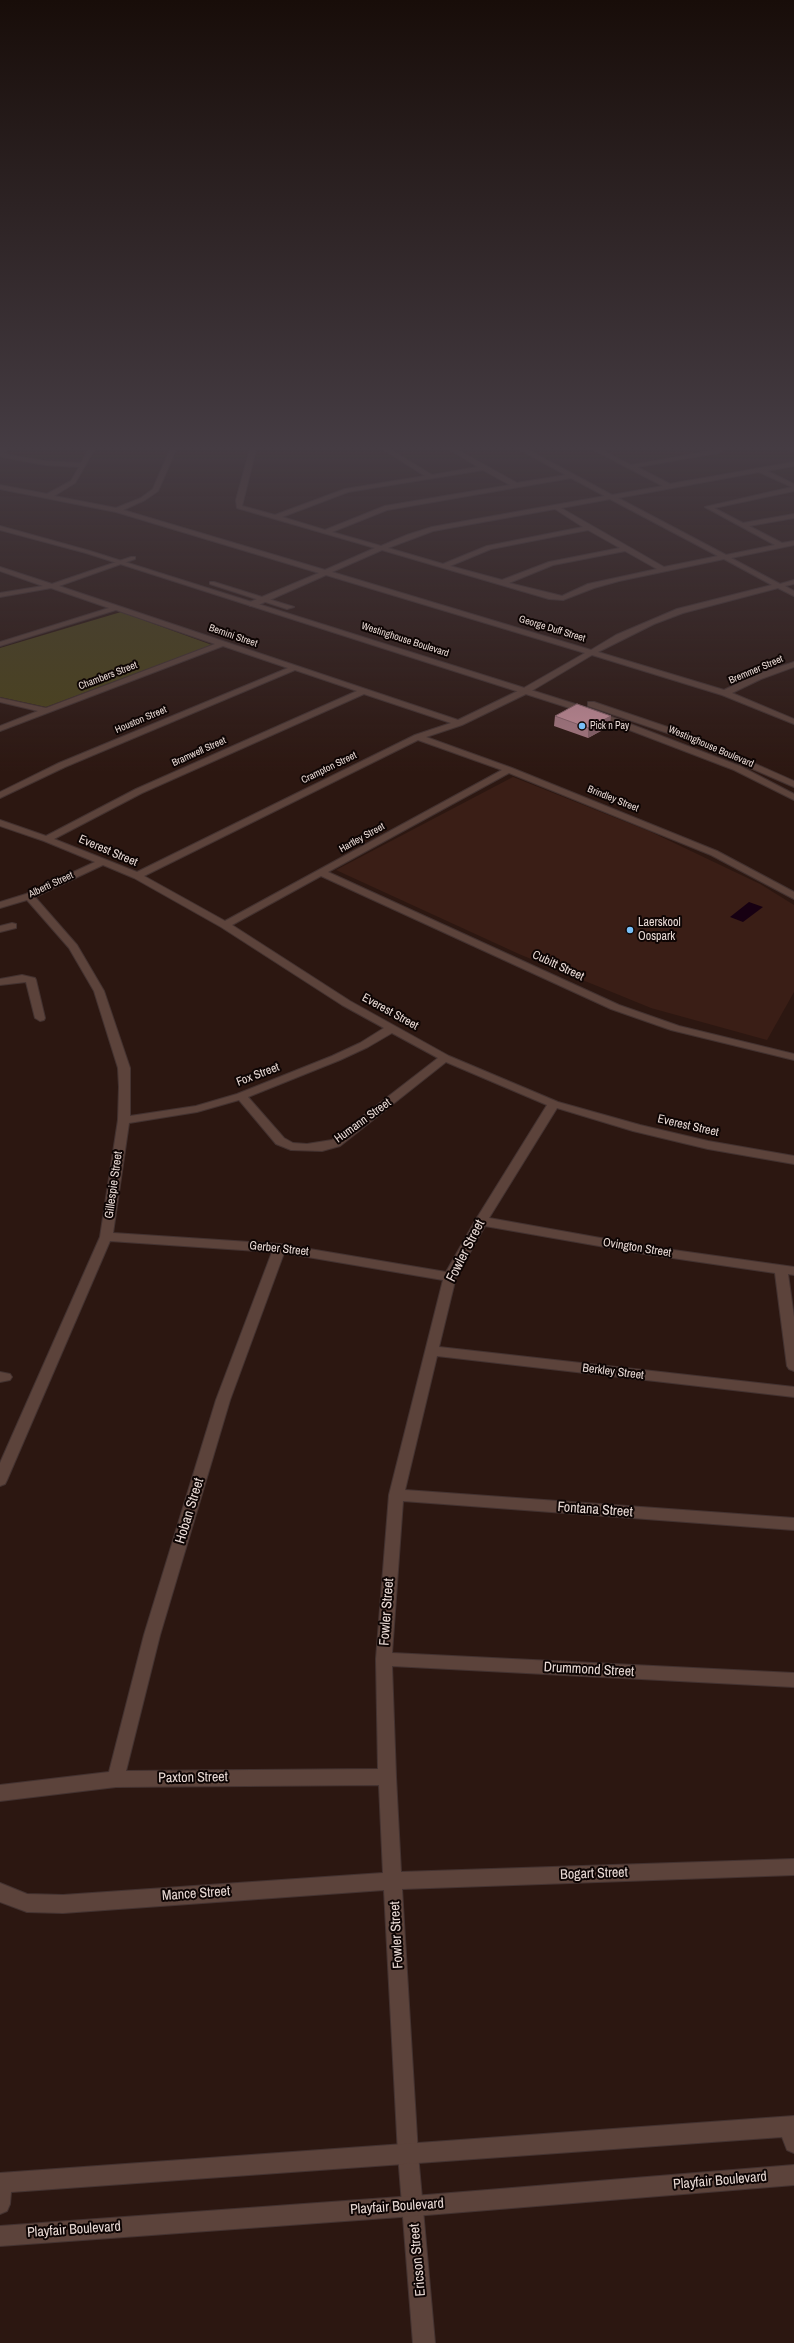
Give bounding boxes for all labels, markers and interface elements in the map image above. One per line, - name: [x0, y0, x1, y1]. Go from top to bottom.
- street label: George Duff Street: [517, 613, 587, 645]
- street label: Westinghouse Boulevard: [360, 620, 450, 660]
- street label: Bernini Street: [207, 622, 259, 650]
- street label: Bremmer Street: [727, 653, 785, 687]
- street label: Chambers Street: [77, 659, 139, 693]
- street label: Houston Street: [113, 704, 169, 736]
- place label: Pick n Pay: [590, 720, 629, 732]
- marker: Pick n Pay: [577, 721, 587, 731]
- street label: Westinghouse Boulevard: [667, 724, 755, 770]
- street label: Bramwell Street: [170, 735, 228, 769]
- street label: Crampton Street: [299, 749, 359, 787]
- street label: Brindley Street: [586, 783, 640, 815]
- street label: Hartley Street: [337, 821, 387, 855]
- street label: Everest Street: [76, 832, 140, 870]
- street label: Alberti Street: [27, 869, 75, 901]
- place label: Laerskool Oospark: [638, 916, 681, 944]
- marker: Laerskool Oospark: [625, 925, 635, 935]
- street label: Cubitt Street: [530, 948, 586, 984]
- street label: Everest Street: [359, 991, 421, 1033]
- street label: Fox Street: [234, 1060, 282, 1090]
- street label: Humann Street: [332, 1096, 394, 1146]
- street label: Everest Street: [656, 1112, 720, 1140]
- street label: Gillespie Street: [102, 1150, 126, 1220]
- street label: Fowler Street: [443, 1217, 489, 1285]
- street label: Ovington Street: [602, 1235, 672, 1261]
- street label: Gerber Street: [249, 1239, 309, 1259]
- street label: Berkley Street: [581, 1361, 645, 1383]
- street label: Hoban Street: [172, 1476, 208, 1546]
- street label: Fontana Street: [557, 1499, 633, 1521]
- street label: Fowler Street: [376, 1578, 398, 1646]
- street label: Drummond Street: [543, 1659, 635, 1681]
- street label: Paxton Street: [158, 1769, 228, 1787]
- street label: Bogart Street: [560, 1864, 628, 1884]
- street label: Mance Street: [161, 1883, 231, 1905]
- street label: Fowler Street: [387, 1901, 407, 1969]
- street label: Playfair Boulevard: [673, 2169, 767, 2193]
- street label: Playfair Boulevard: [350, 2195, 444, 2219]
- street label: Playfair Boulevard: [27, 2218, 121, 2242]
- street label: Ericson Street: [406, 2223, 430, 2297]

